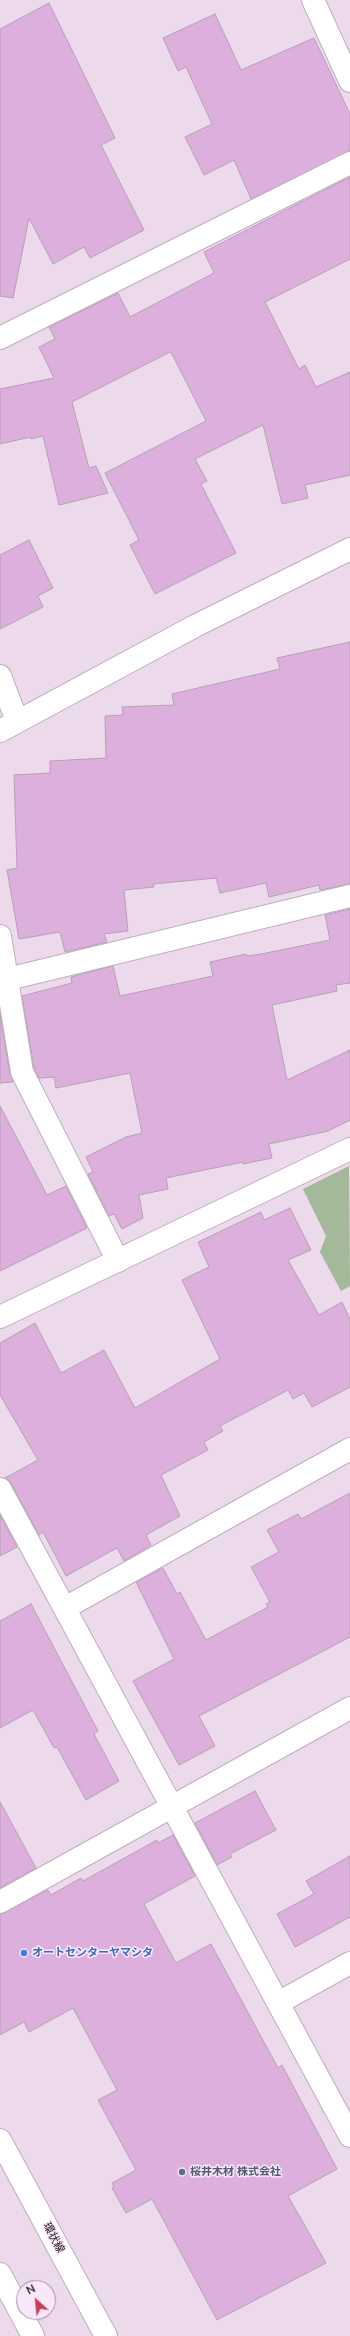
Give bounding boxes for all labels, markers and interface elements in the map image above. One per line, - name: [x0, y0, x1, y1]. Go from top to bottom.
- place label: オートセンターヤマシタ: [32, 1946, 153, 1960]
- marker: オートセンターヤマシタ: [19, 1948, 29, 1958]
- place label: 桜井木材 株式会社: [190, 2165, 281, 2179]
- marker: 桜井木材 株式会社: [177, 2167, 187, 2177]
- street label: 環状線: [39, 2220, 67, 2256]
- north arrow: [16, 2280, 56, 2320]
- text: N: [24, 2281, 38, 2298]

